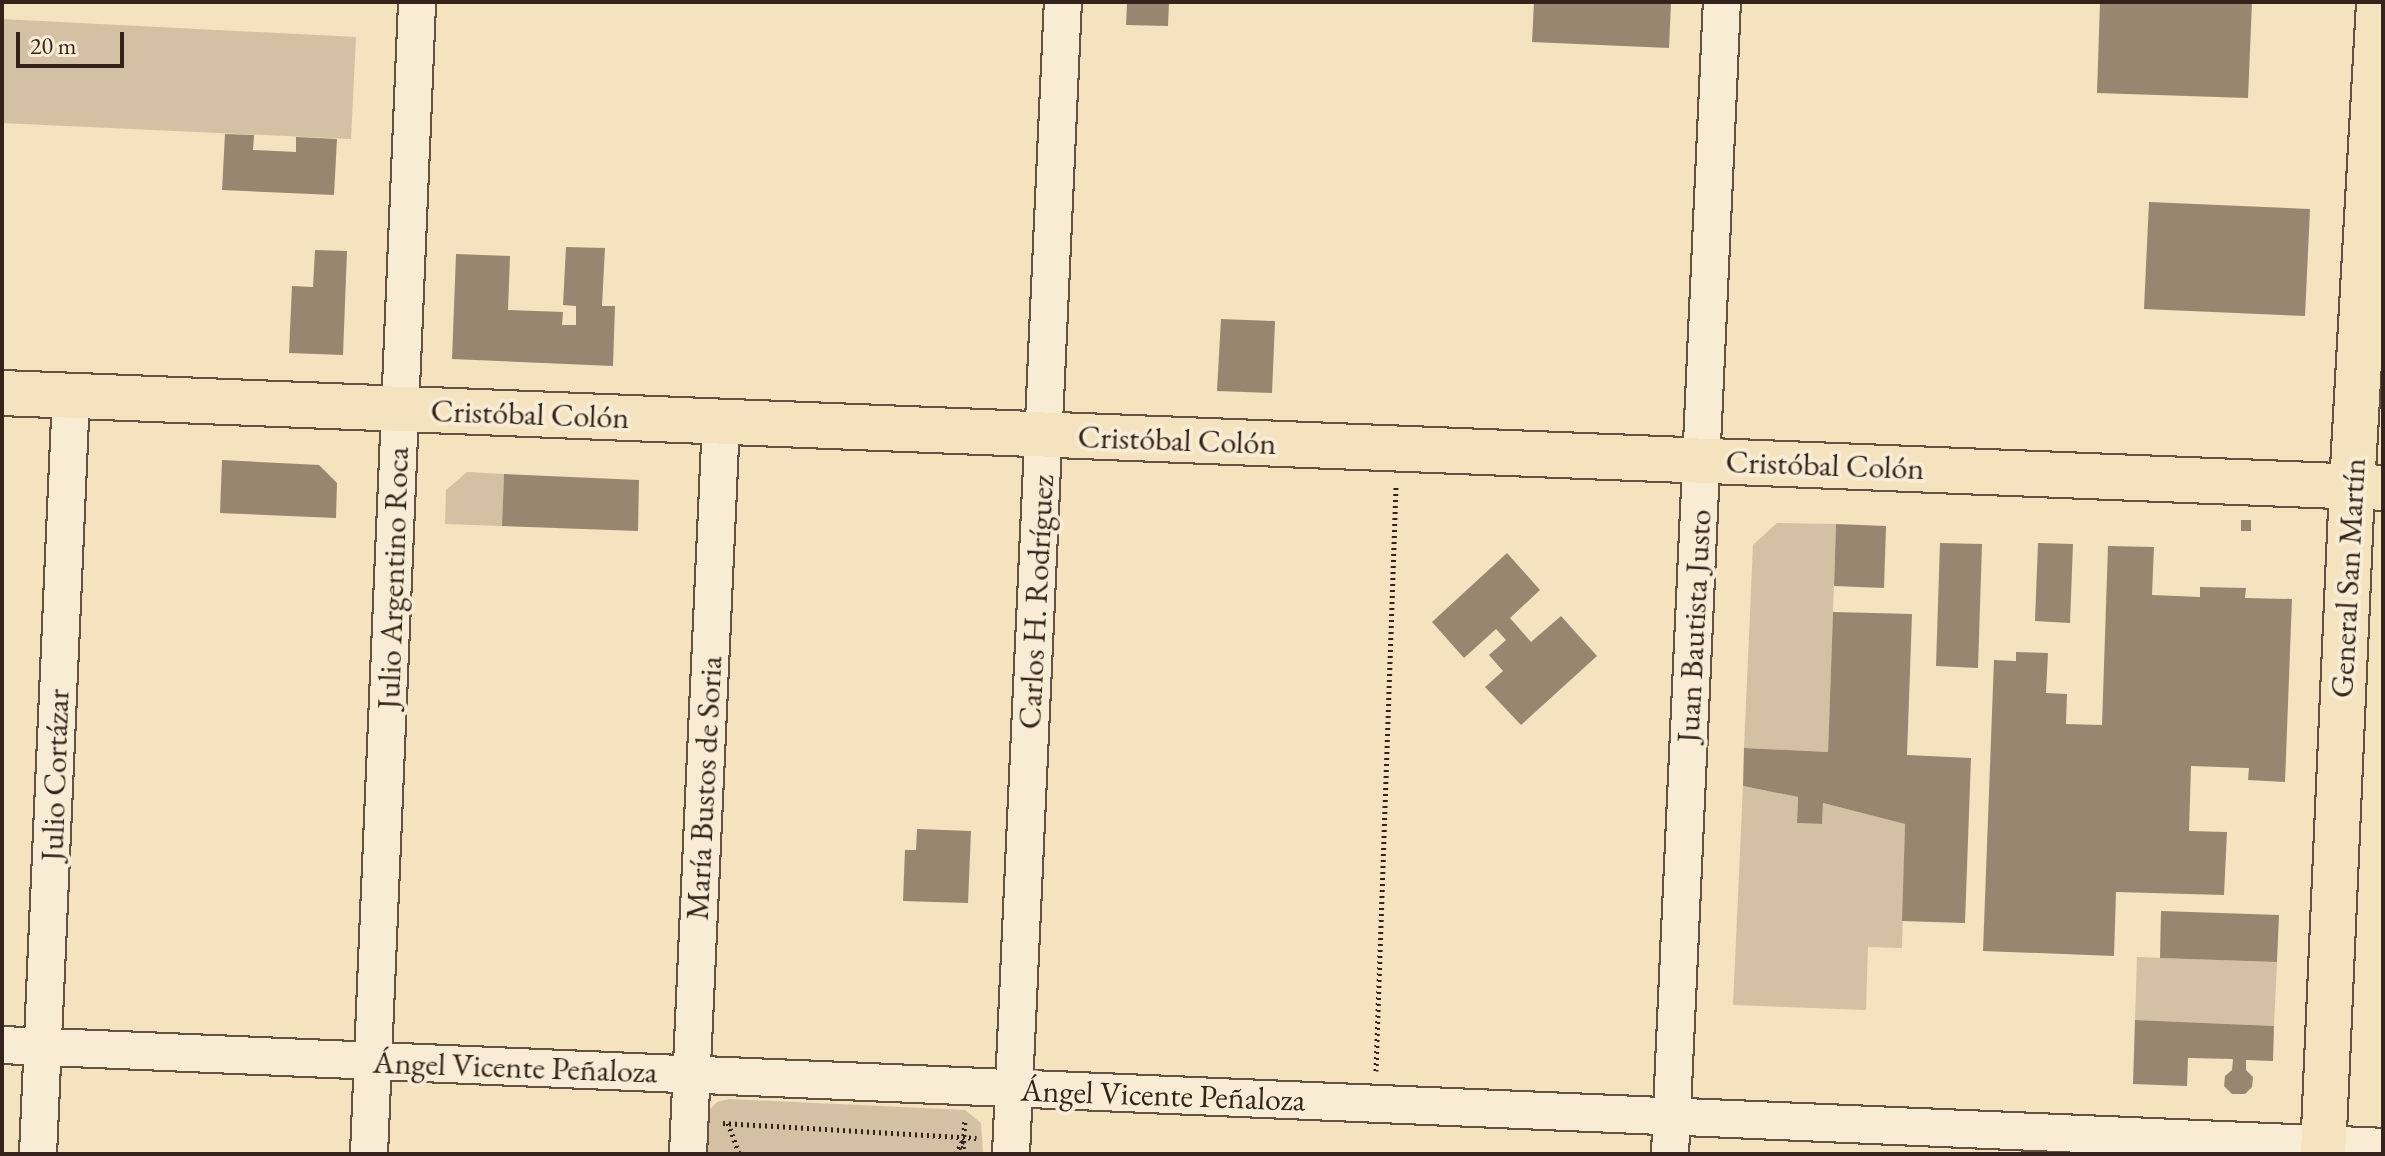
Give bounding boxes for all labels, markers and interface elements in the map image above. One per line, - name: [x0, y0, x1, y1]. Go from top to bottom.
- scale bar: [20, 16, 128, 66]
- text: 20 m: [30, 30, 77, 61]
- street label: Cristóbal Colón: [430, 391, 630, 437]
- street label: Cristóbal Colón: [1077, 417, 1277, 463]
- street label: Cristóbal Colón: [1725, 442, 1925, 488]
- street label: Julio Argentino Roca: [369, 446, 417, 710]
- street label: General San Martín: [2323, 457, 2373, 699]
- street label: Carlos H. Rodríguez: [1010, 474, 1062, 730]
- street label: Juan Bautista Justo: [1669, 508, 1719, 744]
- street label: María Bustos de Soria: [678, 655, 730, 921]
- street label: Julio Cortázar: [33, 688, 77, 862]
- street label: Ángel Vicente Peñaloza: [372, 1043, 658, 1091]
- street label: Ángel Vicente Peñaloza: [1020, 1071, 1306, 1119]

